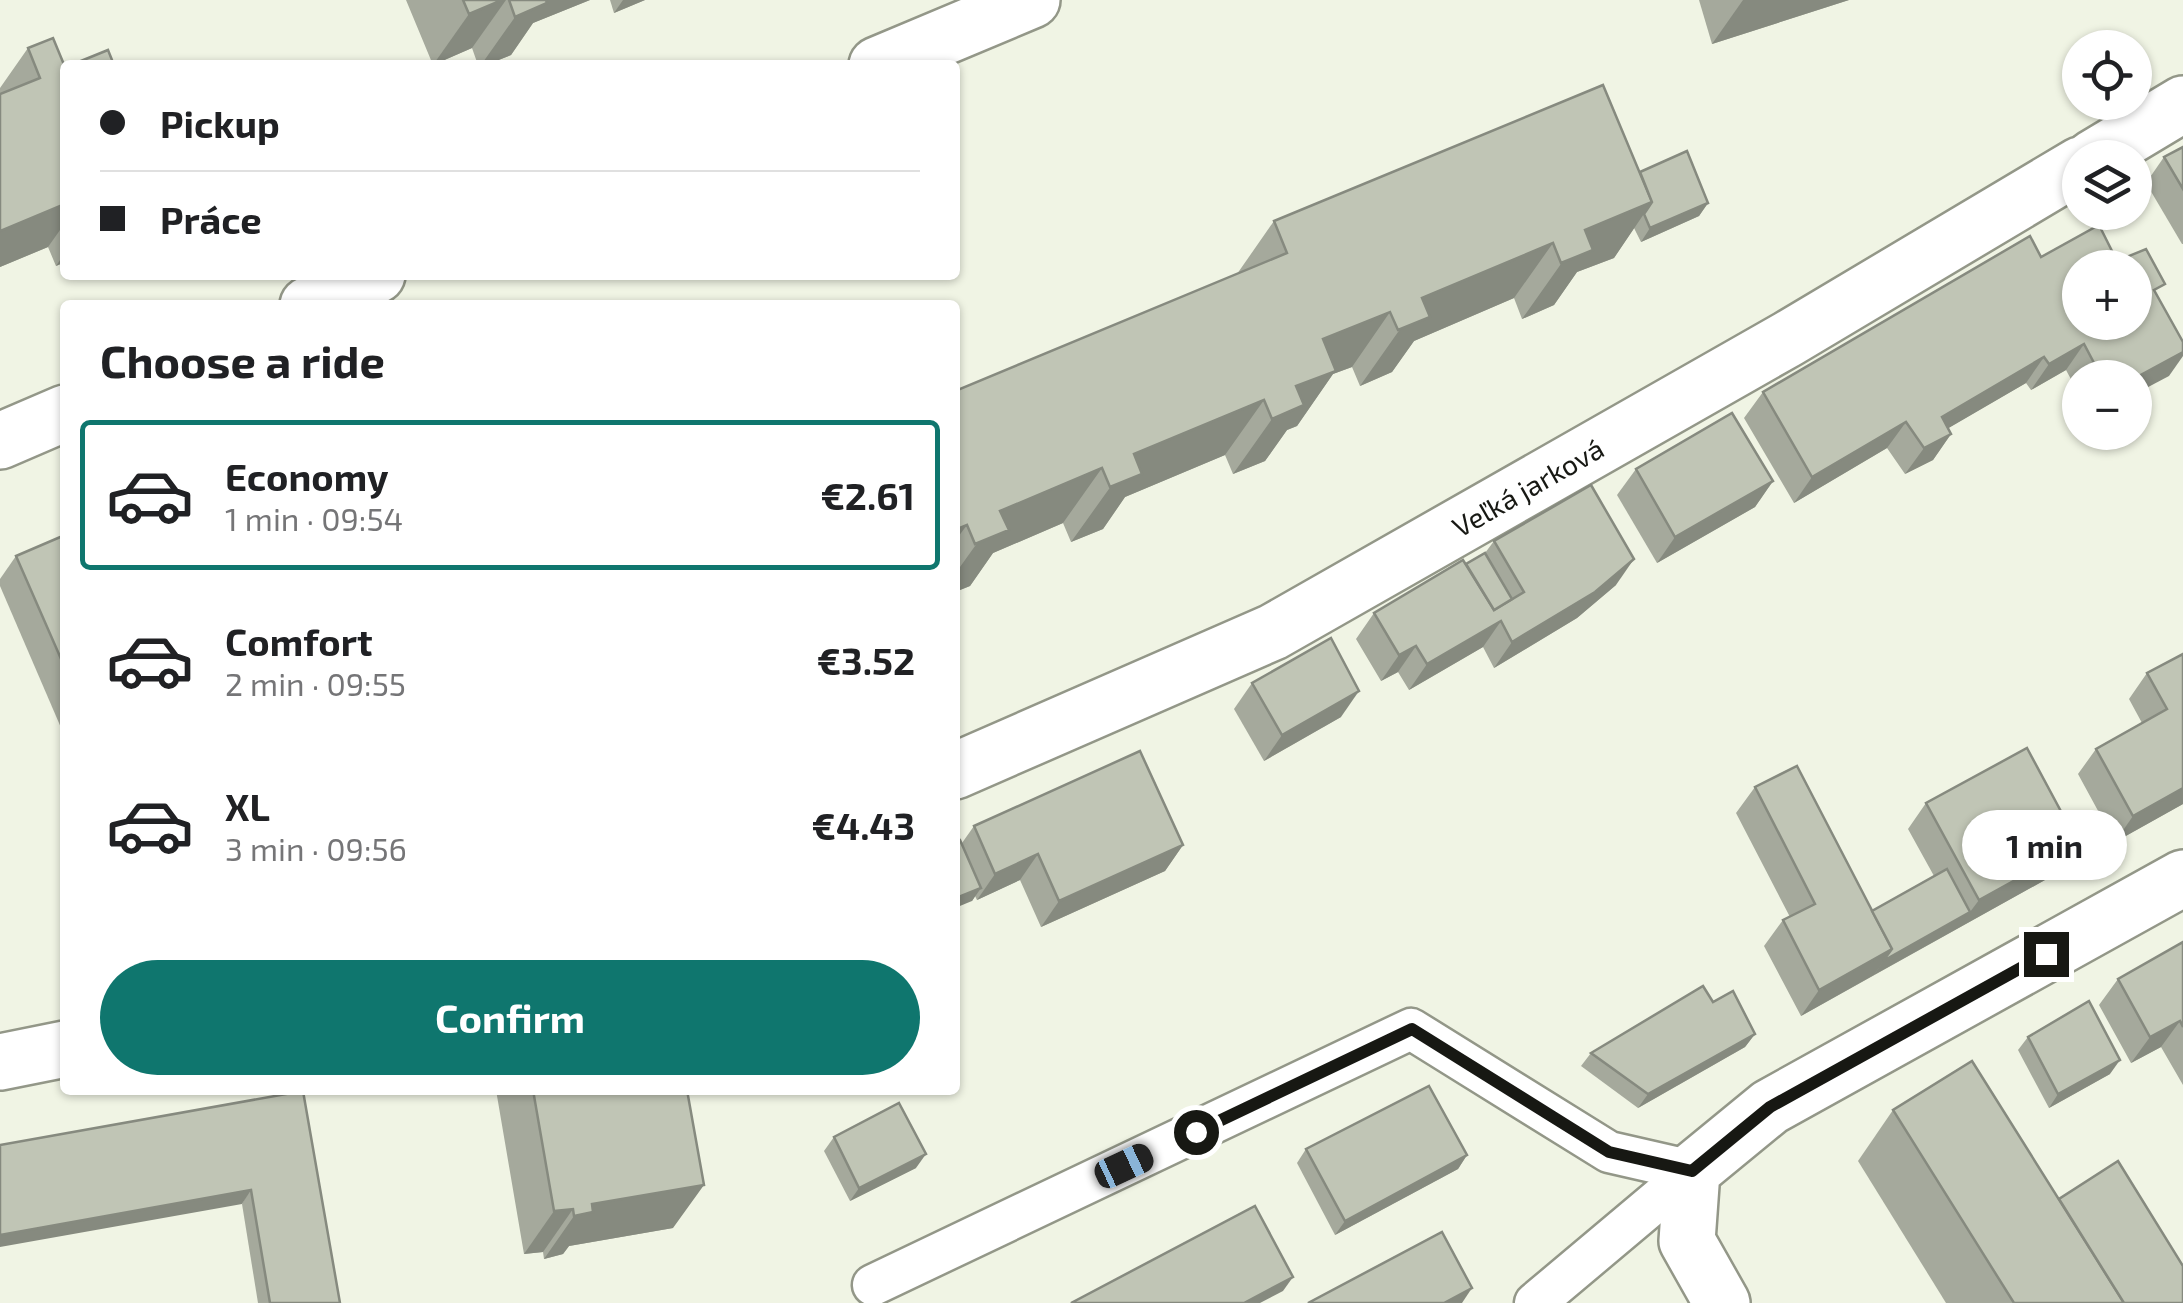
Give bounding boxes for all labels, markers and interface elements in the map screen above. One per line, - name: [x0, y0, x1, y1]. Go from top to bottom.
- map controls: [2062, 30, 2152, 450]
- button: locate: [2062, 30, 2152, 120]
- text: Pickup: [160, 100, 280, 146]
- button: layers: [2062, 140, 2152, 230]
- text: Práce: [160, 196, 262, 242]
- button: +: [2062, 250, 2152, 340]
- text: Choose a ride: [100, 333, 385, 387]
- button: −: [2062, 360, 2152, 450]
- street label: Veľká jarková: [1446, 431, 1609, 544]
- icon: car: [105, 450, 195, 540]
- text: Economy: [225, 453, 389, 499]
- text: €2.61: [820, 472, 915, 518]
- text: 1 min · 09:54: [225, 499, 403, 537]
- icon: car: [105, 615, 195, 705]
- text: Comfort: [225, 618, 373, 664]
- text: €3.52: [817, 637, 915, 683]
- text: 2 min · 09:55: [225, 664, 406, 702]
- icon: car: [105, 780, 195, 870]
- text: XL: [225, 783, 270, 829]
- text: €4.43: [812, 802, 915, 848]
- callout: 1 min: [1964, 809, 2128, 879]
- text: 1 min: [2006, 826, 2083, 864]
- text: 3 min · 09:56: [225, 829, 407, 867]
- route end: [2024, 932, 2069, 977]
- button: Confirm: [100, 960, 920, 1075]
- route start: [1174, 1110, 1219, 1155]
- car: [1090, 1140, 1158, 1192]

